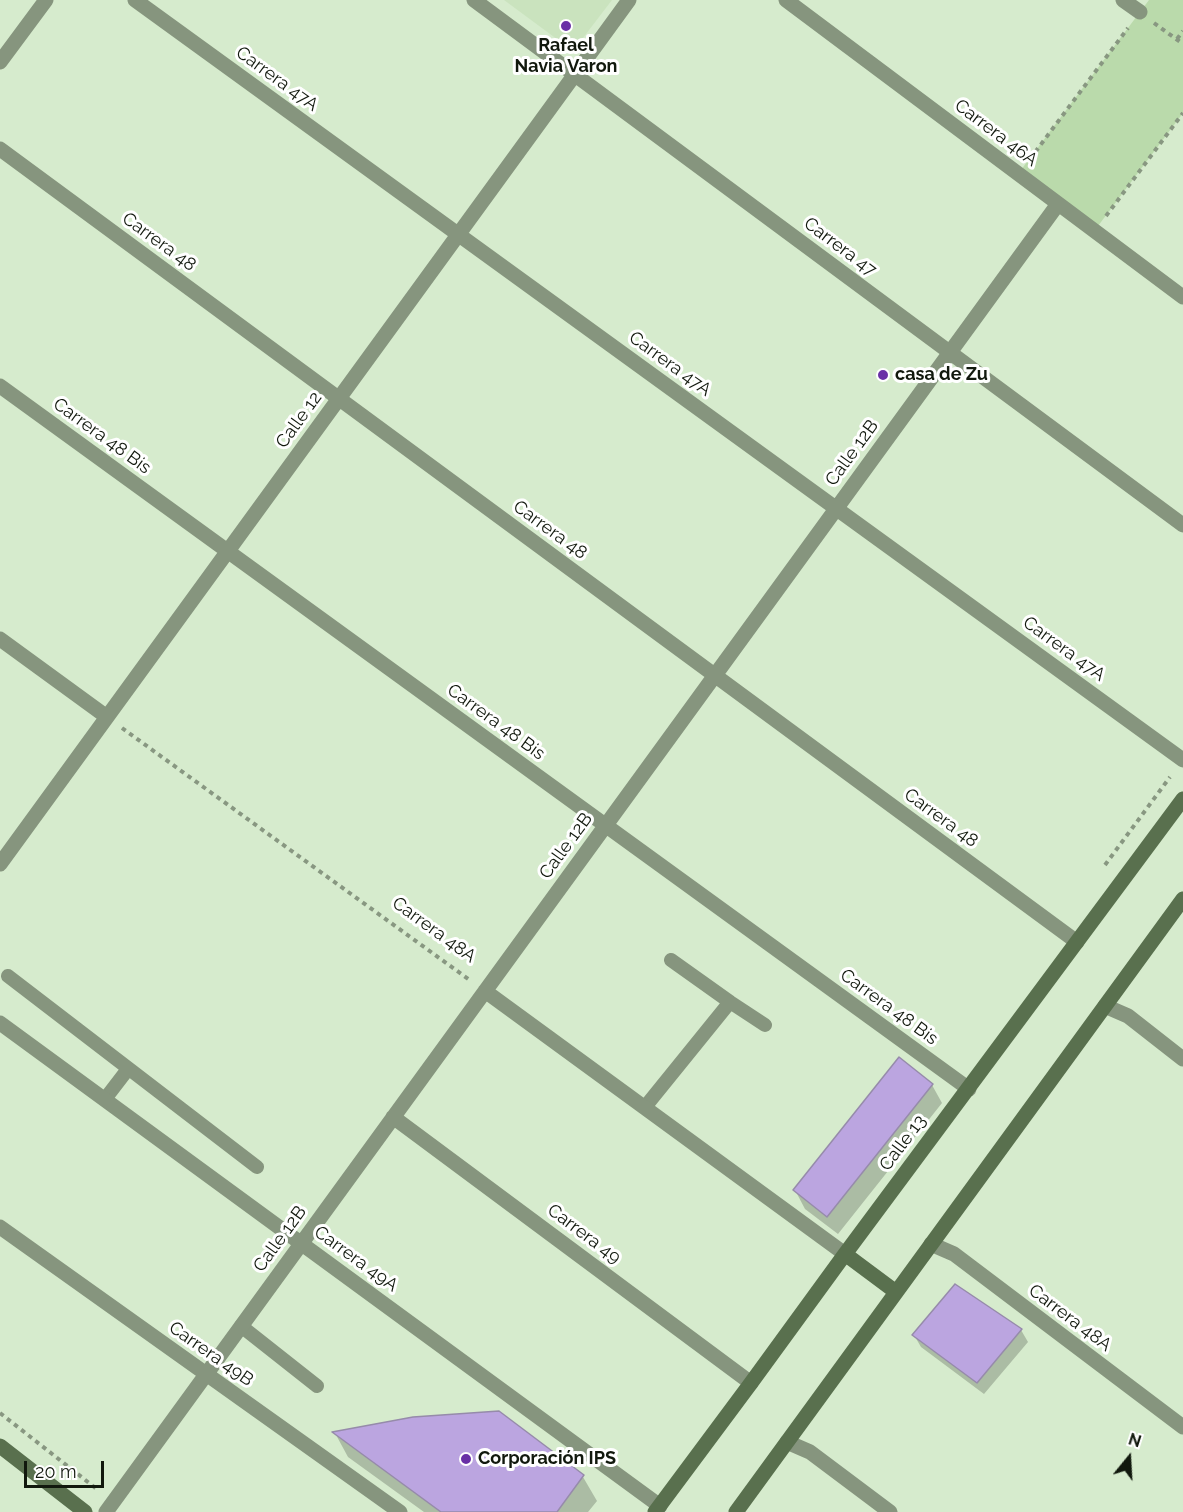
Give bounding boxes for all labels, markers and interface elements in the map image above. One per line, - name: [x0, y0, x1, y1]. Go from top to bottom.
- marker: Rafael Navia Varon: [559, 19, 573, 33]
- place label: Rafael Navia Varon: [515, 35, 617, 78]
- street label: Carrera 47A: [232, 42, 322, 116]
- street label: Carrera 46A: [950, 95, 1042, 171]
- street label: Carrera 48: [118, 208, 200, 276]
- street label: Carrera 47: [800, 213, 880, 281]
- street label: Carrera 47A: [625, 327, 715, 401]
- place label: casa de Zu: [895, 364, 988, 386]
- marker: casa de Zu: [876, 368, 890, 382]
- street label: Calle 12: [271, 388, 327, 452]
- street label: Carrera 48 Bis: [49, 393, 155, 479]
- street label: Calle 12B: [821, 416, 883, 490]
- street label: Carrera 48: [509, 496, 591, 564]
- street label: Carrera 47A: [1019, 612, 1109, 686]
- street label: Carrera 48 Bis: [443, 679, 549, 765]
- street label: Carrera 48: [900, 784, 982, 852]
- street label: Calle 12B: [535, 809, 597, 883]
- street label: Carrera 48A: [388, 892, 480, 968]
- street label: Carrera 48 Bis: [836, 964, 942, 1050]
- street label: Calle 13: [875, 1111, 931, 1175]
- street label: Carrera 49: [543, 1199, 625, 1269]
- street label: Calle 12B: [249, 1202, 311, 1276]
- street label: Carrera 49A: [310, 1221, 402, 1297]
- street label: Carrera 48A: [1024, 1280, 1116, 1356]
- street label: Carrera 49B: [165, 1317, 257, 1391]
- north arrow: [1099, 1428, 1159, 1488]
- text: N: [1126, 1429, 1143, 1451]
- place label: Corporación IPS: [478, 1448, 616, 1470]
- scale bar: [27, 1449, 106, 1487]
- marker: Corporación IPS: [459, 1452, 473, 1466]
- text: 20 m: [35, 1461, 77, 1482]

